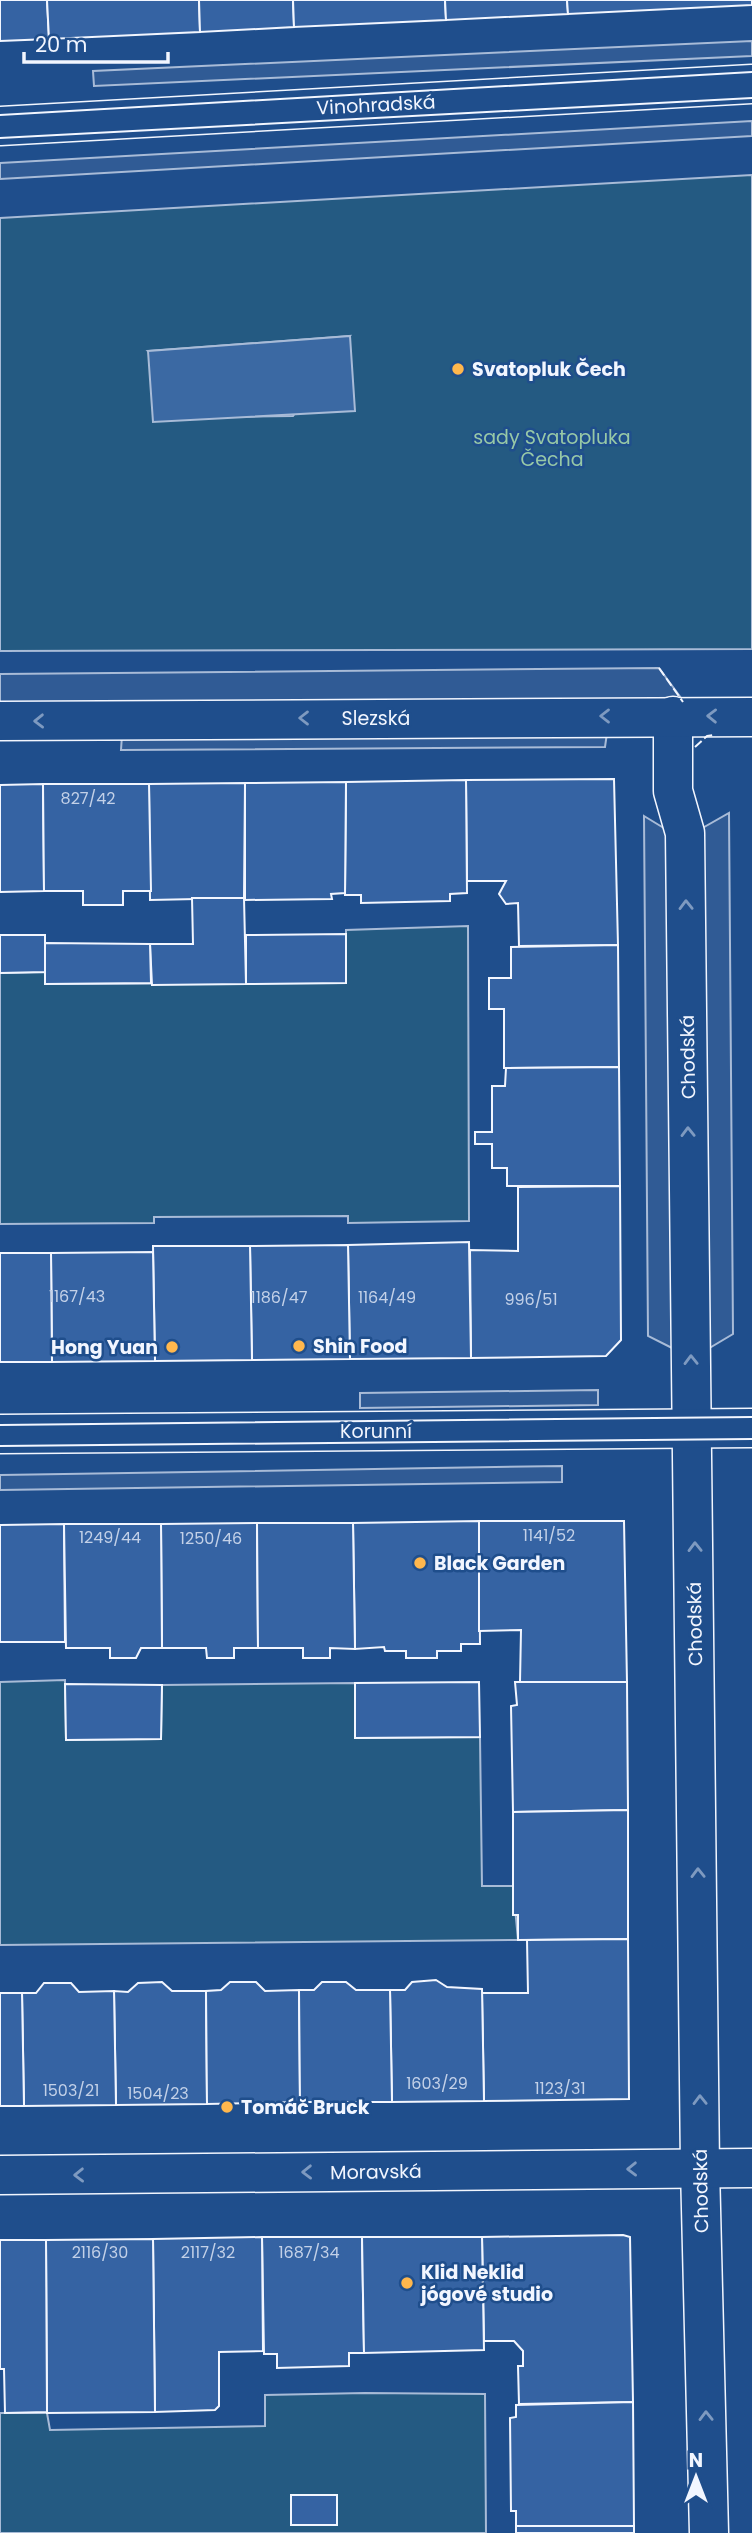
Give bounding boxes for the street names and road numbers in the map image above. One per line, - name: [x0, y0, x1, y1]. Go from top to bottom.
- street label: Vinohradská: [316, 88, 436, 122]
- street label: Slezská: [342, 705, 410, 732]
- street label: Chodská: [674, 1015, 702, 1099]
- street label: Korunní: [340, 1418, 412, 1445]
- street label: Chodská: [681, 1582, 709, 1666]
- street label: Chodská: [687, 2149, 715, 2233]
- street label: Moravská: [330, 2158, 422, 2186]

